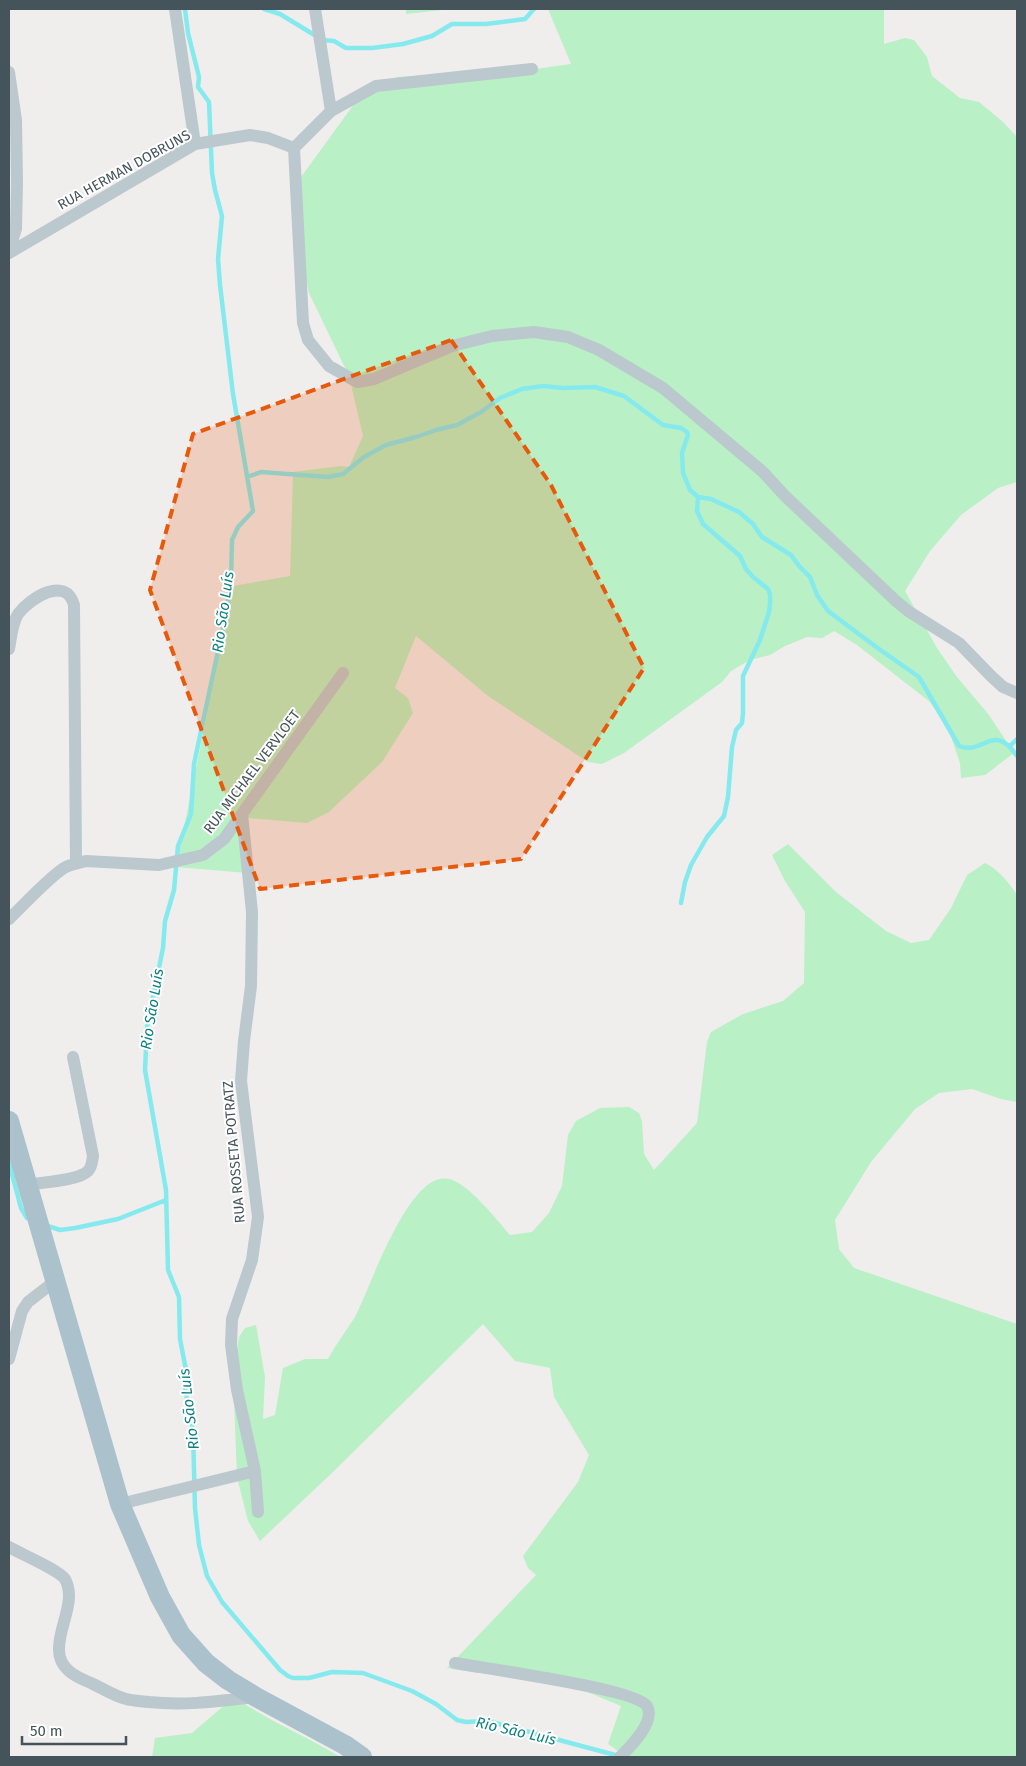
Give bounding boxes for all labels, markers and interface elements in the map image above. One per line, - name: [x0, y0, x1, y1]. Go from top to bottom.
- street label: RUA HERMAN DOBRUNS: [55, 126, 194, 214]
- water label: Rio São Luís: [208, 570, 238, 654]
- street label: RUA MICHAEL VERVLOET: [200, 706, 304, 837]
- water label: Rio São Luís: [137, 967, 167, 1051]
- street label: RUA ROSSETA POTRATZ: [219, 1080, 249, 1224]
- water label: Rio São Luís: [175, 1367, 203, 1451]
- water label: Rio São Luís: [474, 1713, 558, 1749]
- scale bar: [22, 1714, 126, 1746]
- text: 50 m: [30, 1722, 63, 1740]

